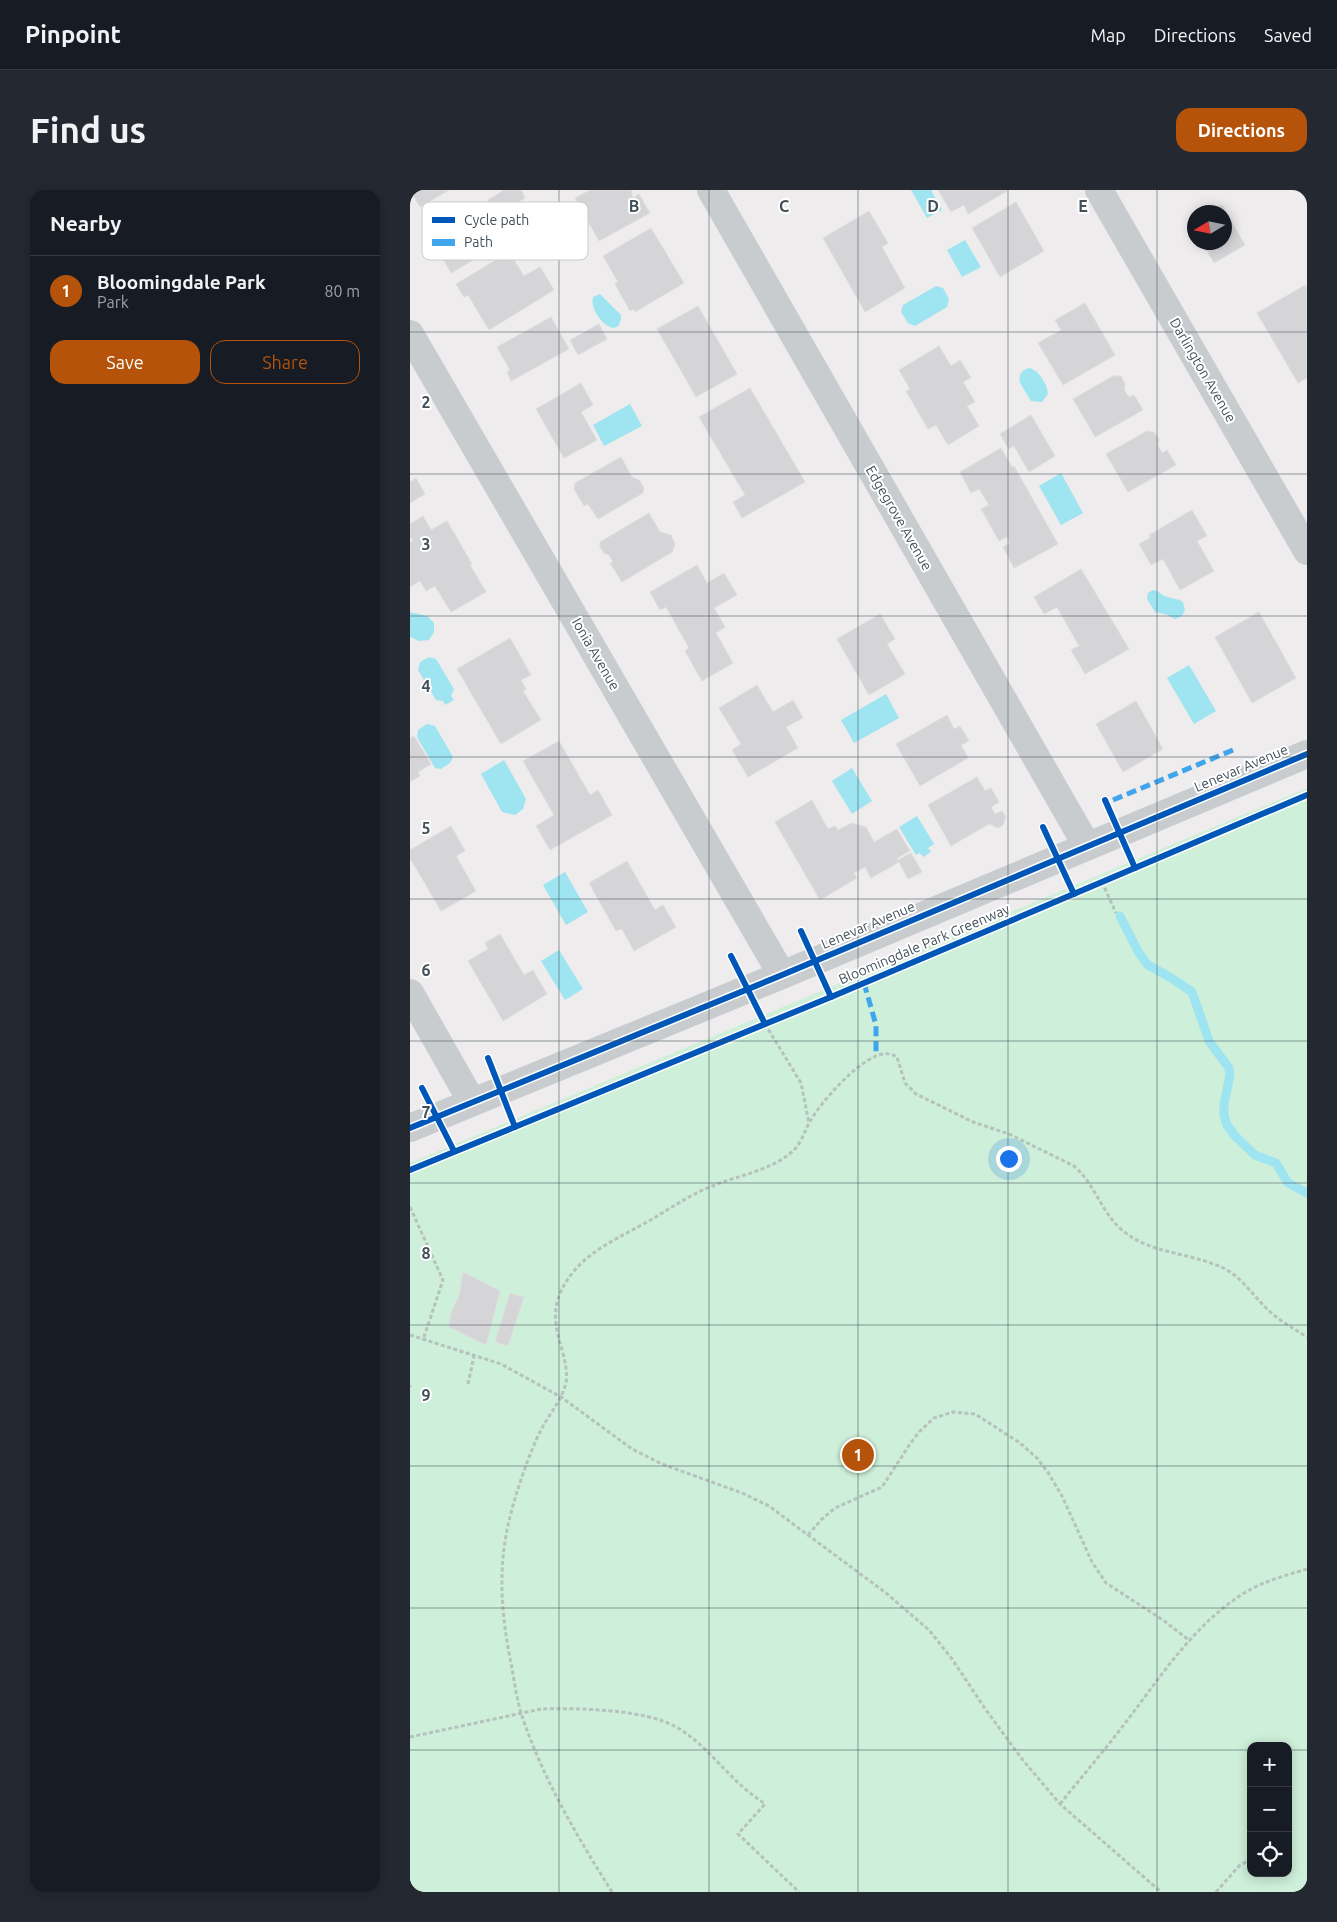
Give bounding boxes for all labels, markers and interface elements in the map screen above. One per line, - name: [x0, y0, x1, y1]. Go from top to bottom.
- text: Pinpoint: [25, 21, 121, 48]
- text: Map: [1090, 25, 1126, 45]
- text: Directions: [1154, 25, 1236, 45]
- text: Saved: [1264, 25, 1312, 45]
- button: Directions: [1176, 108, 1307, 152]
- text: Find us: [30, 110, 146, 150]
- text: B: [629, 197, 639, 215]
- text: C: [779, 197, 789, 215]
- text: D: [927, 197, 939, 215]
- text: E: [1078, 197, 1088, 215]
- legend: [422, 202, 588, 260]
- north arrow: [1187, 205, 1232, 250]
- text: Nearby: [50, 211, 121, 235]
- text: Cycle path: [464, 212, 529, 228]
- text: Path: [464, 234, 493, 250]
- text: Bloomingdale Park: [97, 271, 266, 293]
- text: 1: [61, 282, 71, 300]
- text: 80 m: [324, 282, 360, 300]
- text: Park: [97, 293, 129, 311]
- street label: Darlington Avenue: [1167, 315, 1239, 425]
- button: Save: [50, 340, 200, 384]
- button: Share: [210, 340, 360, 384]
- text: 2: [421, 393, 431, 411]
- street label: Edgegrove Avenue: [863, 463, 935, 573]
- text: 3: [421, 535, 431, 553]
- street label: Ionia Avenue: [569, 615, 623, 693]
- text: 4: [421, 677, 431, 695]
- street label: Lenevar Avenue: [1192, 741, 1290, 795]
- text: 5: [421, 819, 431, 837]
- street label: Lenevar Avenue: [819, 898, 917, 952]
- street label: Bloomingdale Park Greenway: [836, 901, 1012, 987]
- text: 6: [421, 961, 431, 979]
- text: 7: [421, 1103, 431, 1121]
- your location: [996, 1146, 1022, 1172]
- text: 8: [421, 1244, 431, 1262]
- text: 9: [421, 1386, 431, 1404]
- pin: 1: [842, 1436, 874, 1474]
- map controls: [1247, 1742, 1292, 1877]
- button: +: [1247, 1742, 1292, 1787]
- button: −: [1247, 1787, 1292, 1832]
- button: locate: [1247, 1832, 1292, 1877]

